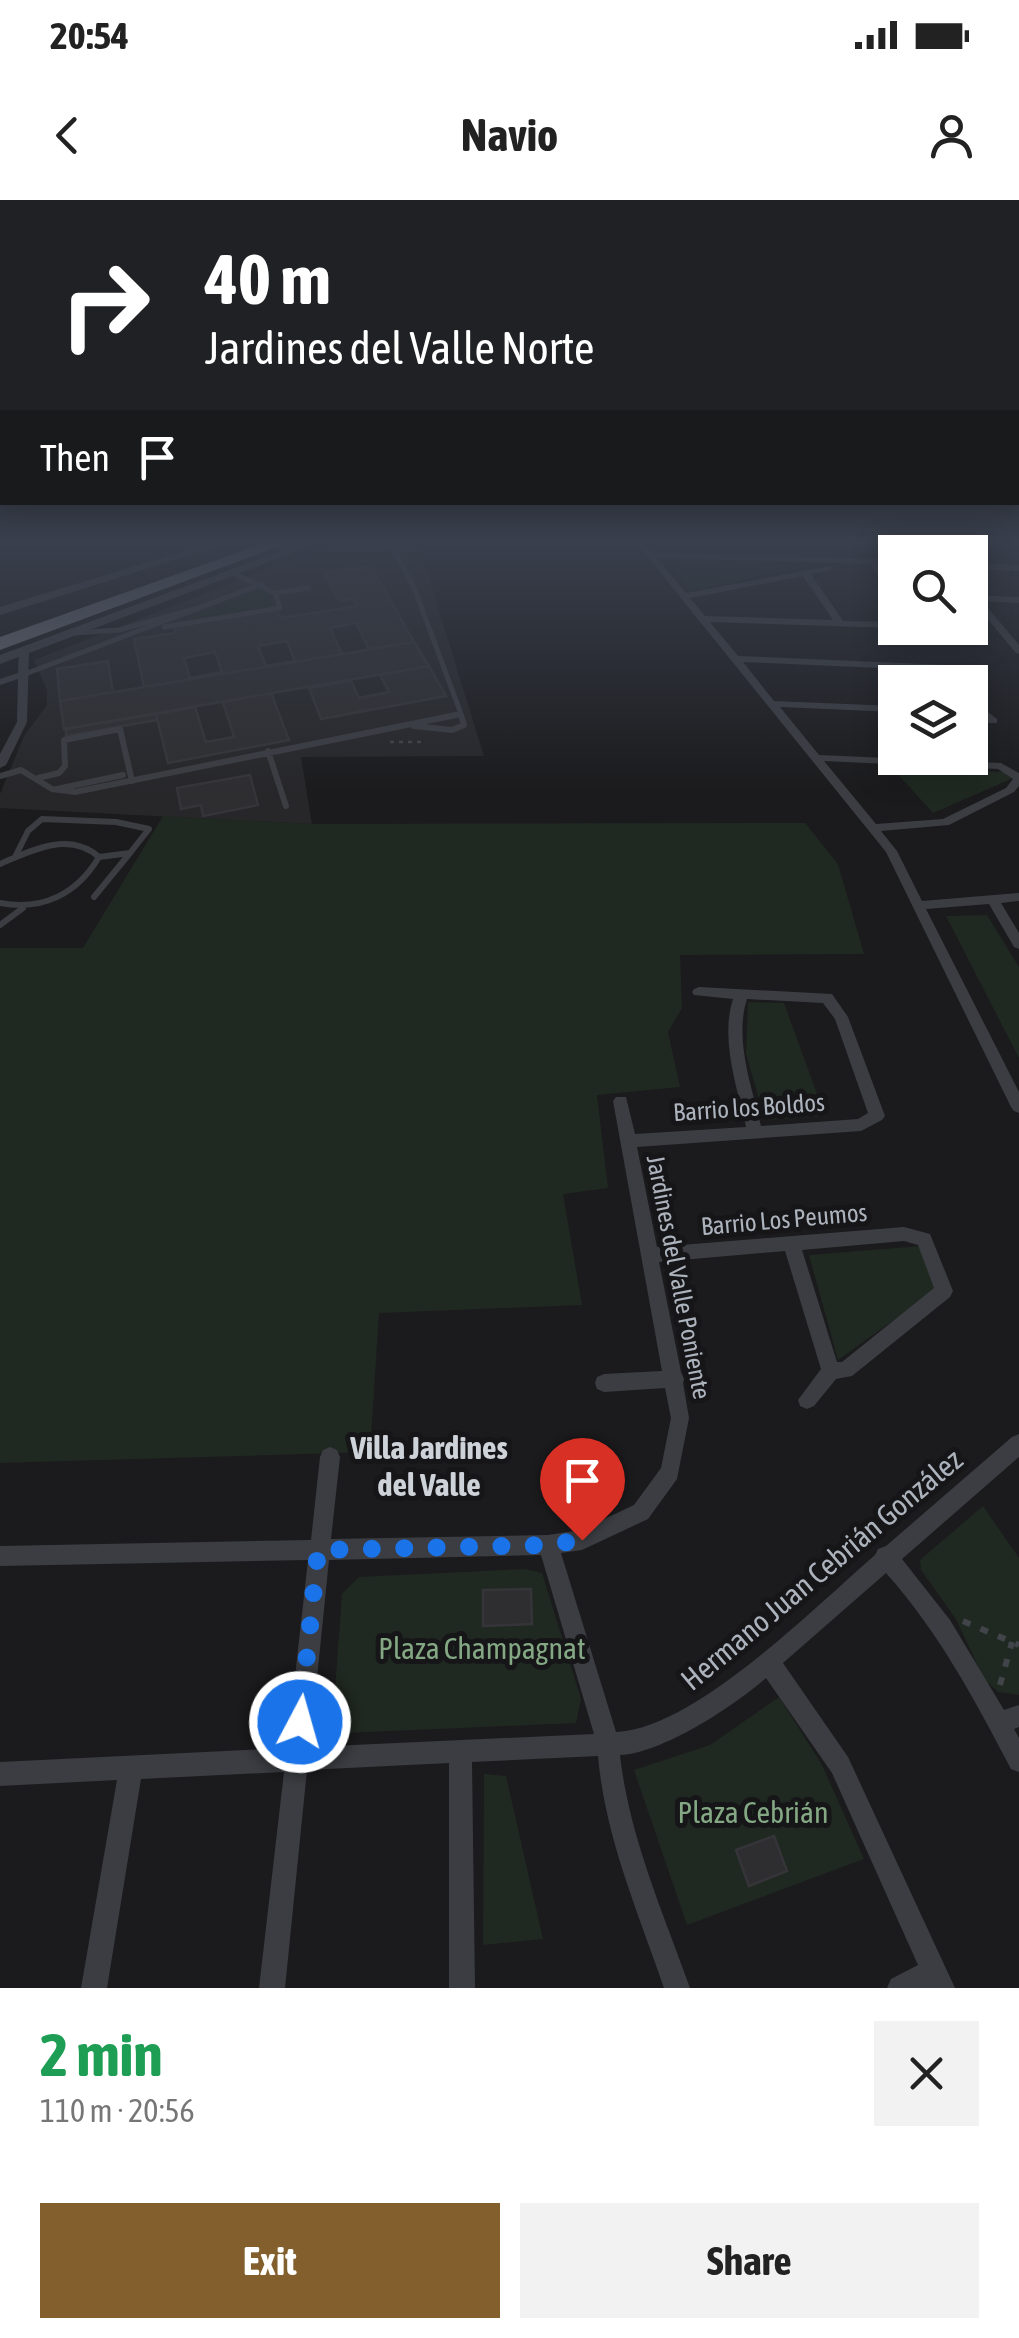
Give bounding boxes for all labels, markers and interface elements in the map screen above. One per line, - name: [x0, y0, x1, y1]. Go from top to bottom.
- text: 20:54: [50, 14, 129, 57]
- icon: back: [40, 108, 95, 163]
- icon: person: [924, 108, 979, 163]
- text: Navio: [461, 109, 558, 161]
- text: 40 m: [205, 239, 331, 319]
- icon: right: [40, 240, 170, 370]
- text: Jardines del Valle Norte: [205, 322, 595, 374]
- icon: arrive: [130, 430, 185, 485]
- text: Then: [40, 436, 110, 479]
- map controls: [878, 535, 988, 775]
- button: search: [878, 535, 988, 645]
- button: layers: [878, 665, 988, 775]
- street label: Barrio los Boldos: [672, 1088, 826, 1126]
- street label: Jardines del Valle Poniente: [642, 1153, 716, 1401]
- street label: Barrio Los Peumos: [700, 1198, 868, 1240]
- district label: Villa Jardines del Valle: [349, 1429, 508, 1503]
- pin: [540, 1438, 625, 1541]
- street label: Hermano Juan Cebrián González: [674, 1442, 969, 1697]
- icon: arrive: [555, 1453, 610, 1508]
- park label: Plaza Champagnat: [378, 1631, 586, 1665]
- position arrow: [248, 1670, 352, 1774]
- park label: Plaza Cebrián: [677, 1795, 829, 1829]
- text: 2 min: [40, 2020, 163, 2089]
- button: close: [874, 2021, 979, 2126]
- text: 110 m · 20:56: [40, 2092, 195, 2129]
- button: Exit: [40, 2203, 500, 2318]
- button: Share: [520, 2203, 979, 2318]

